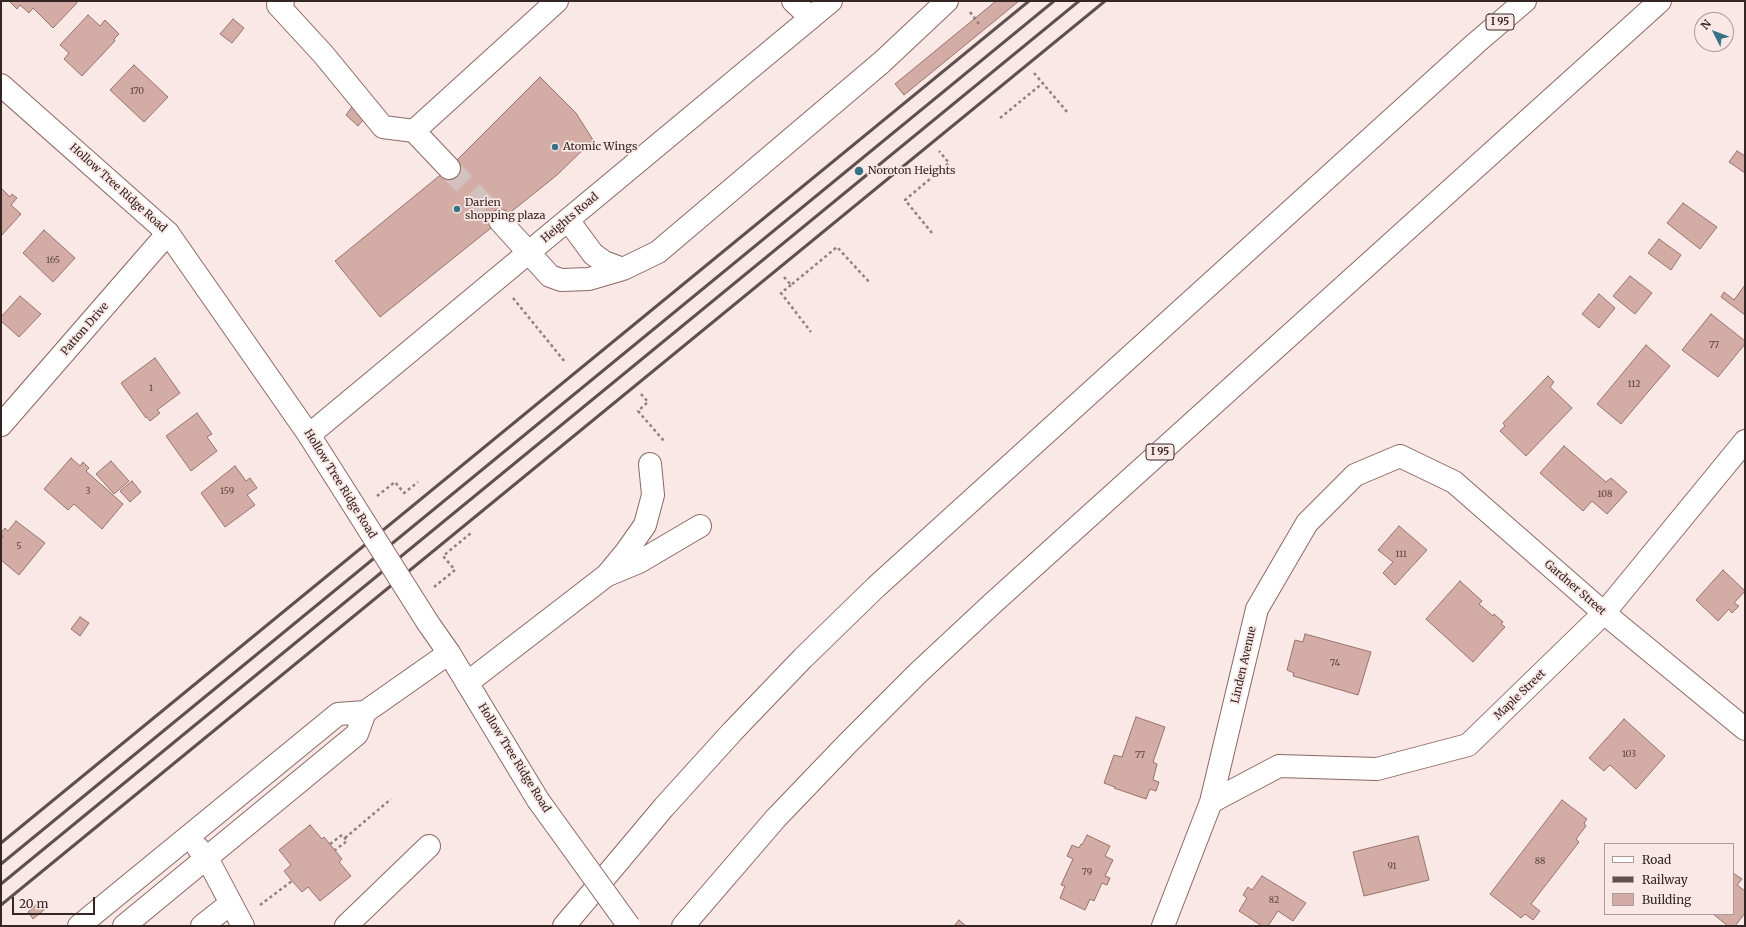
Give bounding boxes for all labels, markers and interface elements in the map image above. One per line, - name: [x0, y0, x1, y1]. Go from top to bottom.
- north arrow: [1694, 12, 1734, 52]
- road number: I 95: [1486, 14, 1514, 30]
- text: N: [1698, 17, 1714, 33]
- house number: 170: [130, 86, 144, 96]
- place label: Atomic Wings: [563, 140, 637, 154]
- street label: Hollow Tree Ridge Road: [67, 141, 169, 235]
- marker: Atomic Wings: [550, 142, 560, 152]
- place label: Noroton Heights: [868, 164, 955, 178]
- marker: Noroton Heights: [853, 165, 865, 177]
- street label: Heights Road: [539, 190, 601, 246]
- place label: Darien shopping plaza: [465, 196, 545, 222]
- marker: Darien shopping plaza: [452, 204, 462, 214]
- house number: 165: [46, 255, 60, 265]
- street label: Patton Drive: [58, 300, 112, 358]
- house number: 77: [1709, 340, 1719, 350]
- house number: 112: [1627, 379, 1641, 389]
- house number: 1: [149, 383, 153, 393]
- street label: Hollow Tree Ridge Road: [301, 427, 379, 541]
- road number: I 95: [1146, 444, 1174, 460]
- house number: 3: [85, 486, 91, 496]
- house number: 159: [220, 486, 234, 496]
- house number: 108: [1598, 489, 1612, 499]
- house number: 5: [16, 541, 22, 551]
- house number: 111: [1395, 549, 1407, 559]
- street label: Gardner Street: [1542, 558, 1608, 618]
- street label: Linden Avenue: [1229, 625, 1259, 705]
- house number: 74: [1330, 658, 1340, 668]
- street label: Maple Street: [1491, 667, 1549, 723]
- street label: Hollow Tree Ridge Road: [475, 701, 553, 815]
- house number: 103: [1622, 749, 1636, 759]
- house number: 77: [1135, 750, 1145, 760]
- legend: [1604, 843, 1734, 915]
- text: Road: [1642, 852, 1671, 867]
- house number: 88: [1535, 856, 1545, 866]
- house number: 91: [1387, 861, 1397, 871]
- house number: 79: [1082, 867, 1092, 877]
- text: Railway: [1642, 872, 1688, 887]
- scale bar: [14, 889, 97, 915]
- text: Building: [1642, 892, 1691, 907]
- house number: 82: [1269, 895, 1279, 905]
- text: 20 m: [19, 896, 48, 911]

